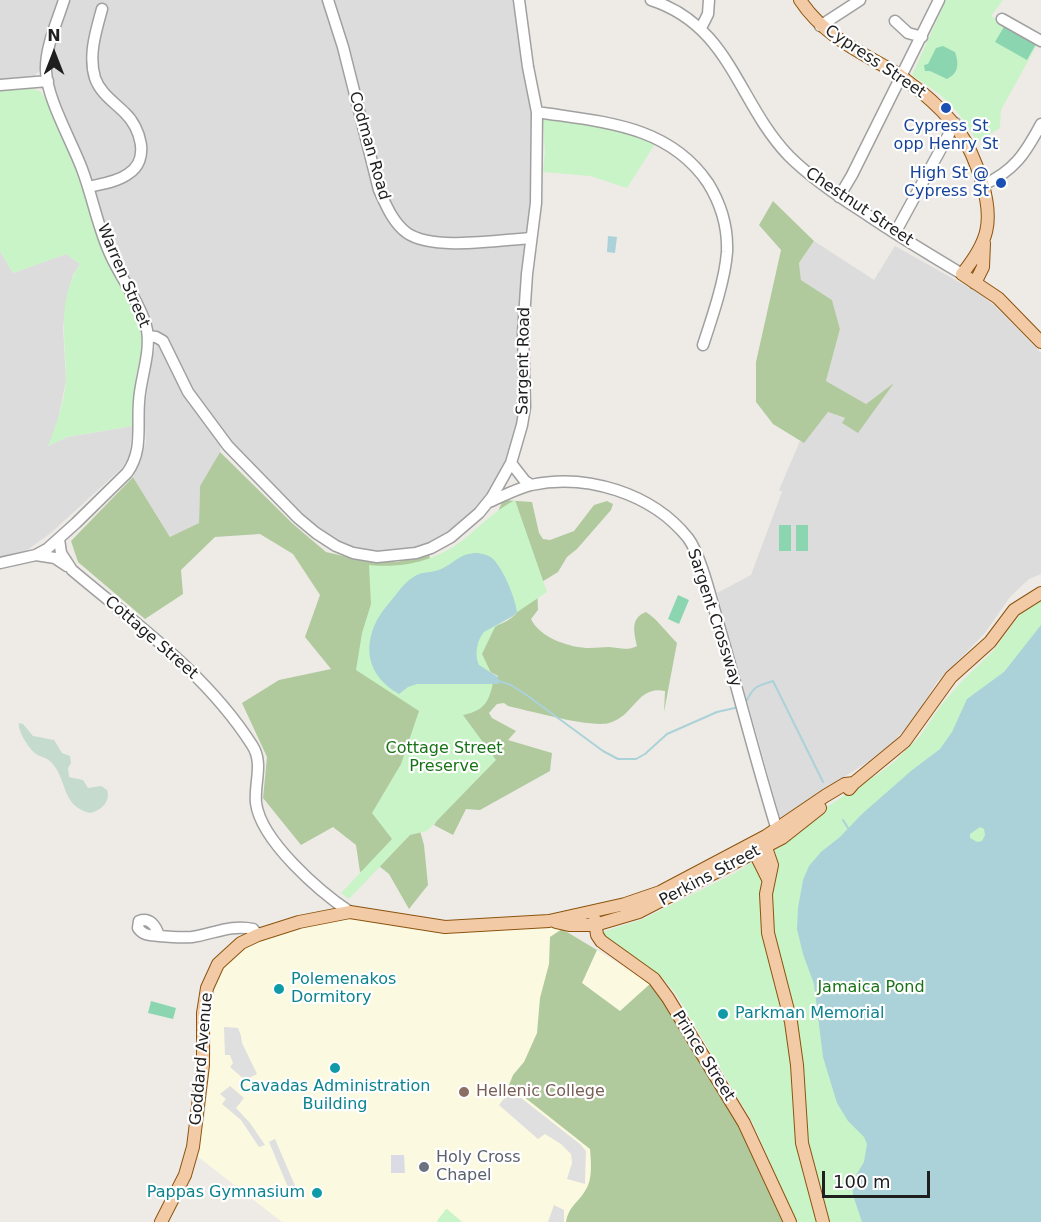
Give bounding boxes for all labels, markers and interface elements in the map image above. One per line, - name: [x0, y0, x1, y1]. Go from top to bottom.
- street label: Cypress Street: [821, 21, 929, 103]
- north arrow: [24, 24, 84, 84]
- text: N: [47, 26, 61, 45]
- street label: Codman Road: [344, 90, 394, 202]
- marker: Cypress St opp Henry St: [939, 101, 953, 115]
- place label: Cypress St opp Henry St: [894, 117, 998, 155]
- street label: Chestnut Street: [801, 164, 917, 250]
- place label: High St @ Cypress St: [904, 164, 989, 202]
- marker: High St @ Cypress St: [994, 176, 1008, 190]
- street label: Warren Street: [93, 221, 153, 331]
- street label: Sargent Road: [513, 307, 535, 415]
- street label: Sargent Crossway: [683, 547, 745, 689]
- street label: Cottage Street: [101, 592, 201, 684]
- park label: Cottage Street Preserve: [385, 739, 503, 777]
- street label: Perkins Street: [656, 841, 764, 911]
- place label: Polemenakos Dormitory: [291, 970, 396, 1008]
- park label: Jamaica Pond: [817, 978, 925, 998]
- marker: Polemenakos Dormitory: [272, 982, 286, 996]
- street label: Goddard Avenue: [187, 992, 217, 1126]
- place label: Parkman Memorial: [735, 1004, 884, 1024]
- street label: Prince Street: [668, 1007, 738, 1105]
- marker: Parkman Memorial: [716, 1007, 730, 1021]
- marker: Cavadas Administration Building: [328, 1061, 342, 1075]
- place label: Cavadas Administration Building: [240, 1077, 430, 1115]
- place label: Hellenic College: [476, 1082, 605, 1102]
- marker: Hellenic College: [457, 1085, 471, 1099]
- place label: Holy Cross Chapel: [436, 1148, 521, 1186]
- scale bar: [825, 1159, 933, 1197]
- marker: Holy Cross Chapel: [417, 1160, 431, 1174]
- text: 100 m: [833, 1171, 891, 1192]
- place label: Pappas Gymnasium: [147, 1183, 305, 1203]
- marker: Pappas Gymnasium: [310, 1186, 324, 1200]

